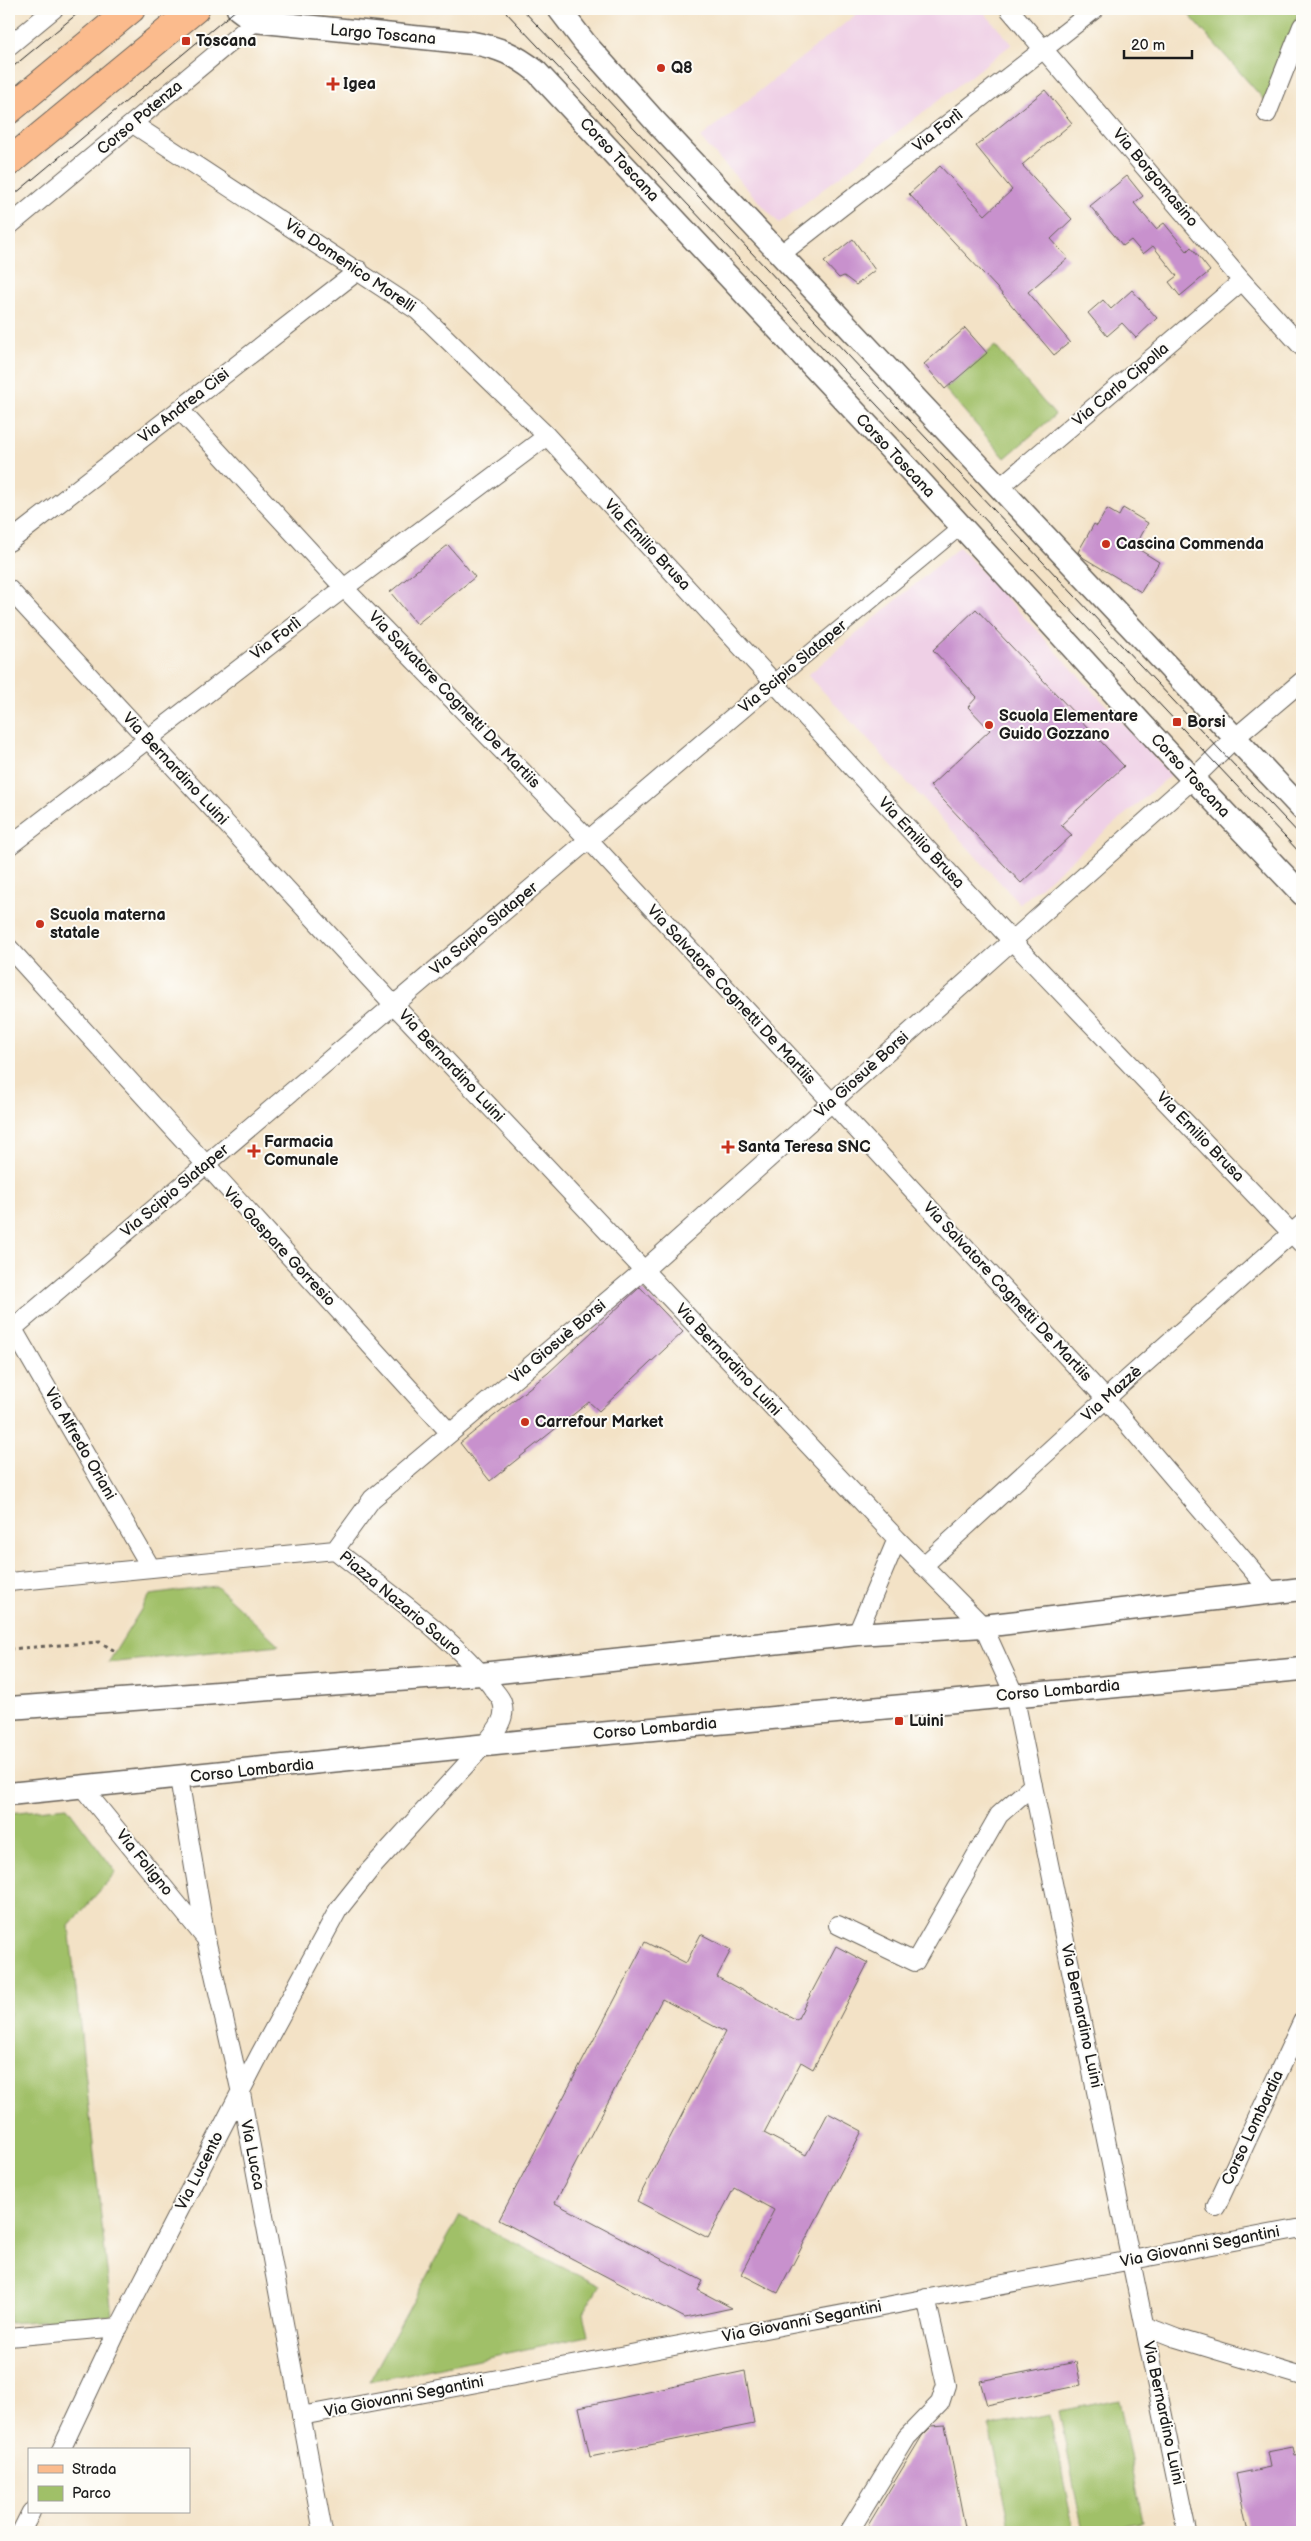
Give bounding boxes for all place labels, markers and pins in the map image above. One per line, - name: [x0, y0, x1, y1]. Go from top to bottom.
- place label: Toscana: [196, 32, 256, 51]
- marker: Toscana: [180, 35, 192, 47]
- place label: Q8: [671, 59, 693, 78]
- marker: Q8: [655, 62, 667, 74]
- place label: Igea: [343, 75, 376, 94]
- marker: Igea: [327, 78, 339, 90]
- place label: Cascina Commenda: [1116, 535, 1264, 554]
- marker: Cascina Commenda: [1100, 538, 1112, 550]
- place label: Scuola Elementare Guido Gozzano: [999, 707, 1138, 744]
- place label: Borsi: [1187, 713, 1226, 732]
- marker: Borsi: [1171, 716, 1183, 728]
- marker: Scuola Elementare Guido Gozzano: [983, 719, 995, 731]
- place label: Scuola materna statale: [50, 906, 166, 943]
- marker: Scuola materna statale: [34, 918, 46, 930]
- place label: Farmacia Comunale: [264, 1133, 338, 1170]
- place label: Santa Teresa SNC: [738, 1138, 871, 1157]
- marker: Santa Teresa SNC: [722, 1141, 734, 1153]
- marker: Farmacia Comunale: [248, 1145, 260, 1157]
- place label: Carrefour Market: [535, 1413, 664, 1432]
- marker: Carrefour Market: [519, 1416, 531, 1428]
- place label: Luini: [909, 1712, 944, 1731]
- marker: Luini: [893, 1715, 905, 1727]

